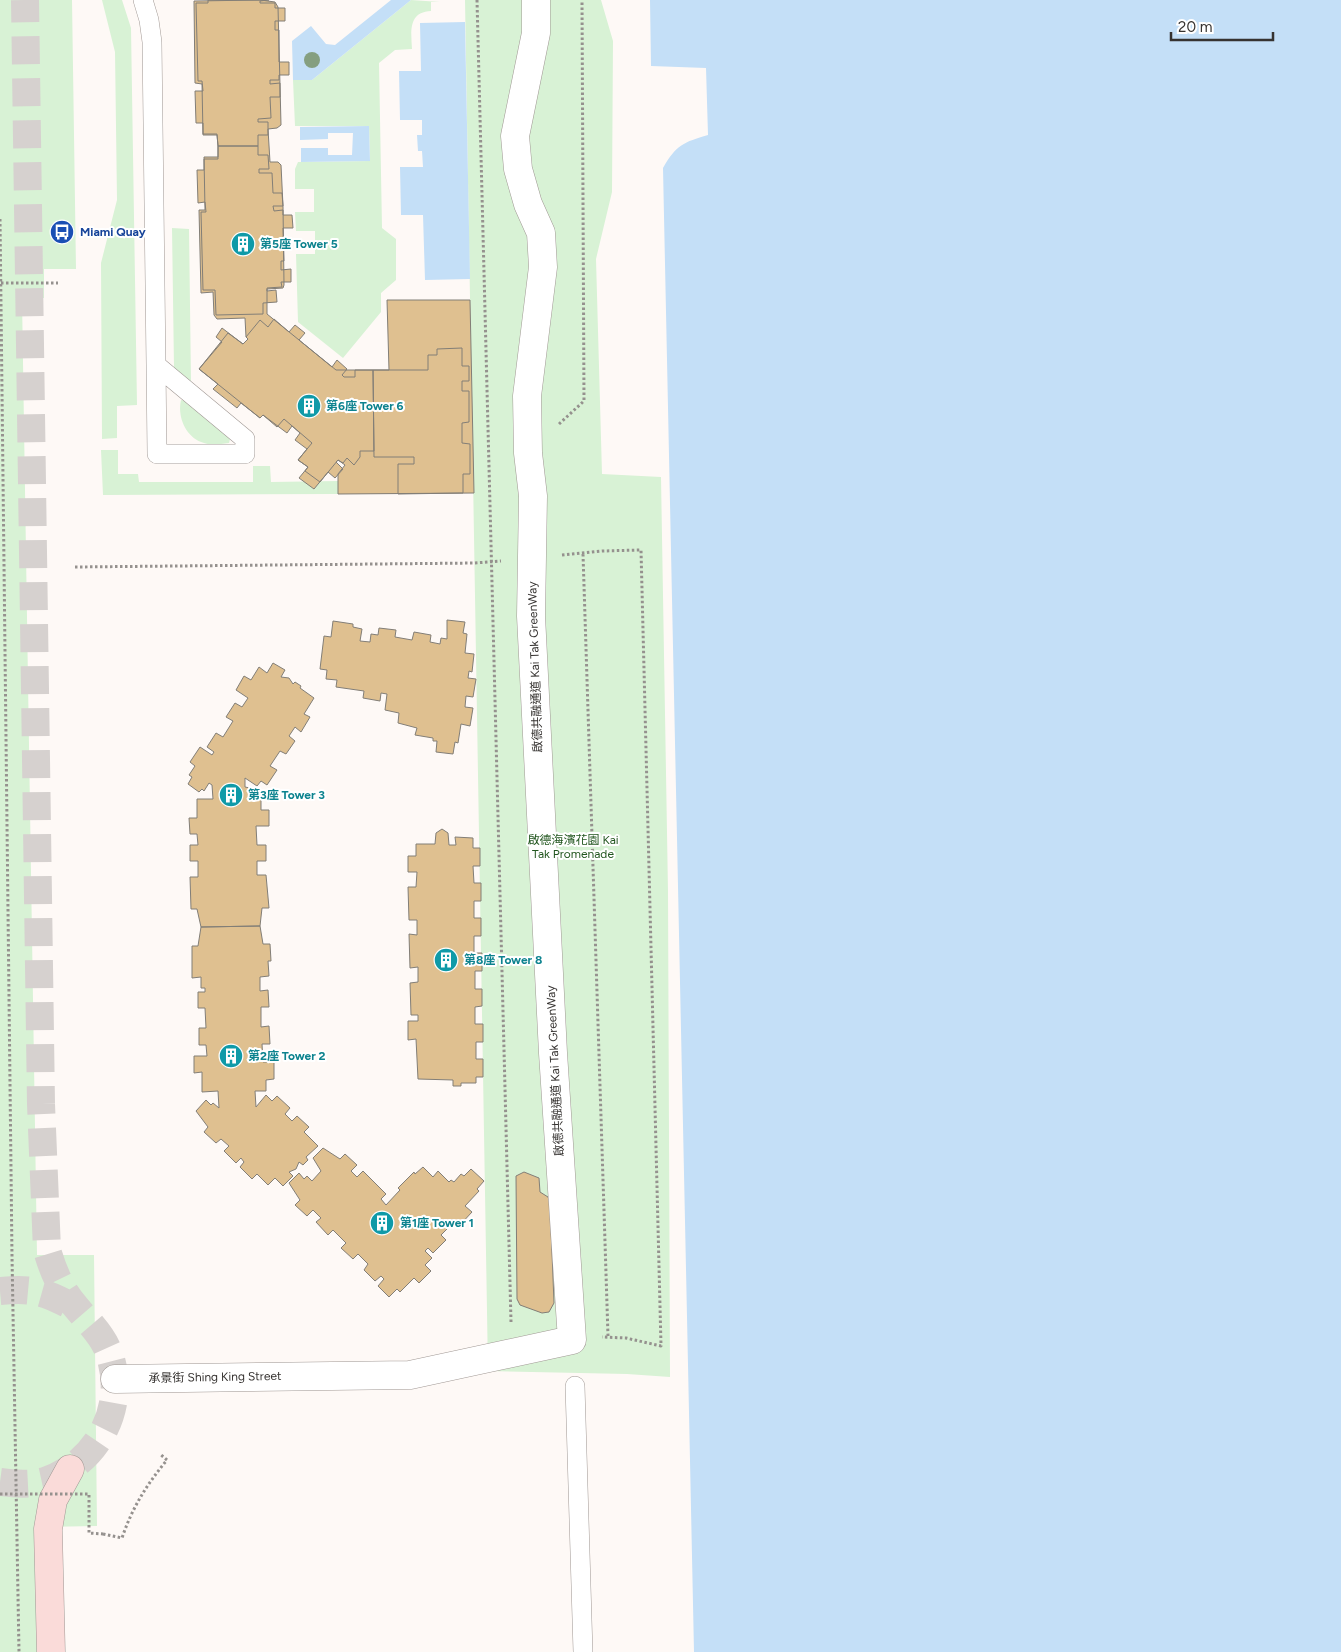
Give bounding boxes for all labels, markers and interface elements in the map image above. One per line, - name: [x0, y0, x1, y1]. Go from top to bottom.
- scale bar: [1171, 10, 1274, 42]
- text: 20 m: [1178, 18, 1212, 36]
- bus stop icon: Miami Quay: [49, 219, 75, 245]
- place label: Miami Quay: [80, 225, 146, 239]
- building icon: 第5座 Tower 5: [230, 231, 256, 257]
- place label: 第5座 Tower 5: [260, 237, 338, 251]
- building icon: 第6座 Tower 6: [296, 393, 322, 419]
- place label: 第6座 Tower 6: [326, 399, 404, 413]
- street label: 啟德共融通道 Kai Tak GreenWay: [525, 581, 545, 753]
- building icon: 第3座 Tower 3: [218, 782, 244, 808]
- place label: 第3座 Tower 3: [248, 788, 325, 802]
- park label: 啟德海濱花園 Kai Tak Promenade: [527, 833, 619, 861]
- building icon: 第8座 Tower 8: [433, 947, 459, 973]
- place label: 第8座 Tower 8: [464, 953, 542, 967]
- street label: 啟德共融通道 Kai Tak GreenWay: [543, 984, 566, 1157]
- building icon: 第2座 Tower 2: [218, 1043, 244, 1069]
- place label: 第2座 Tower 2: [248, 1049, 326, 1063]
- building icon: 第1座 Tower 1: [369, 1210, 395, 1236]
- place label: 第1座 Tower 1: [400, 1216, 474, 1230]
- street label: 承景街 Shing King Street: [148, 1369, 282, 1385]

